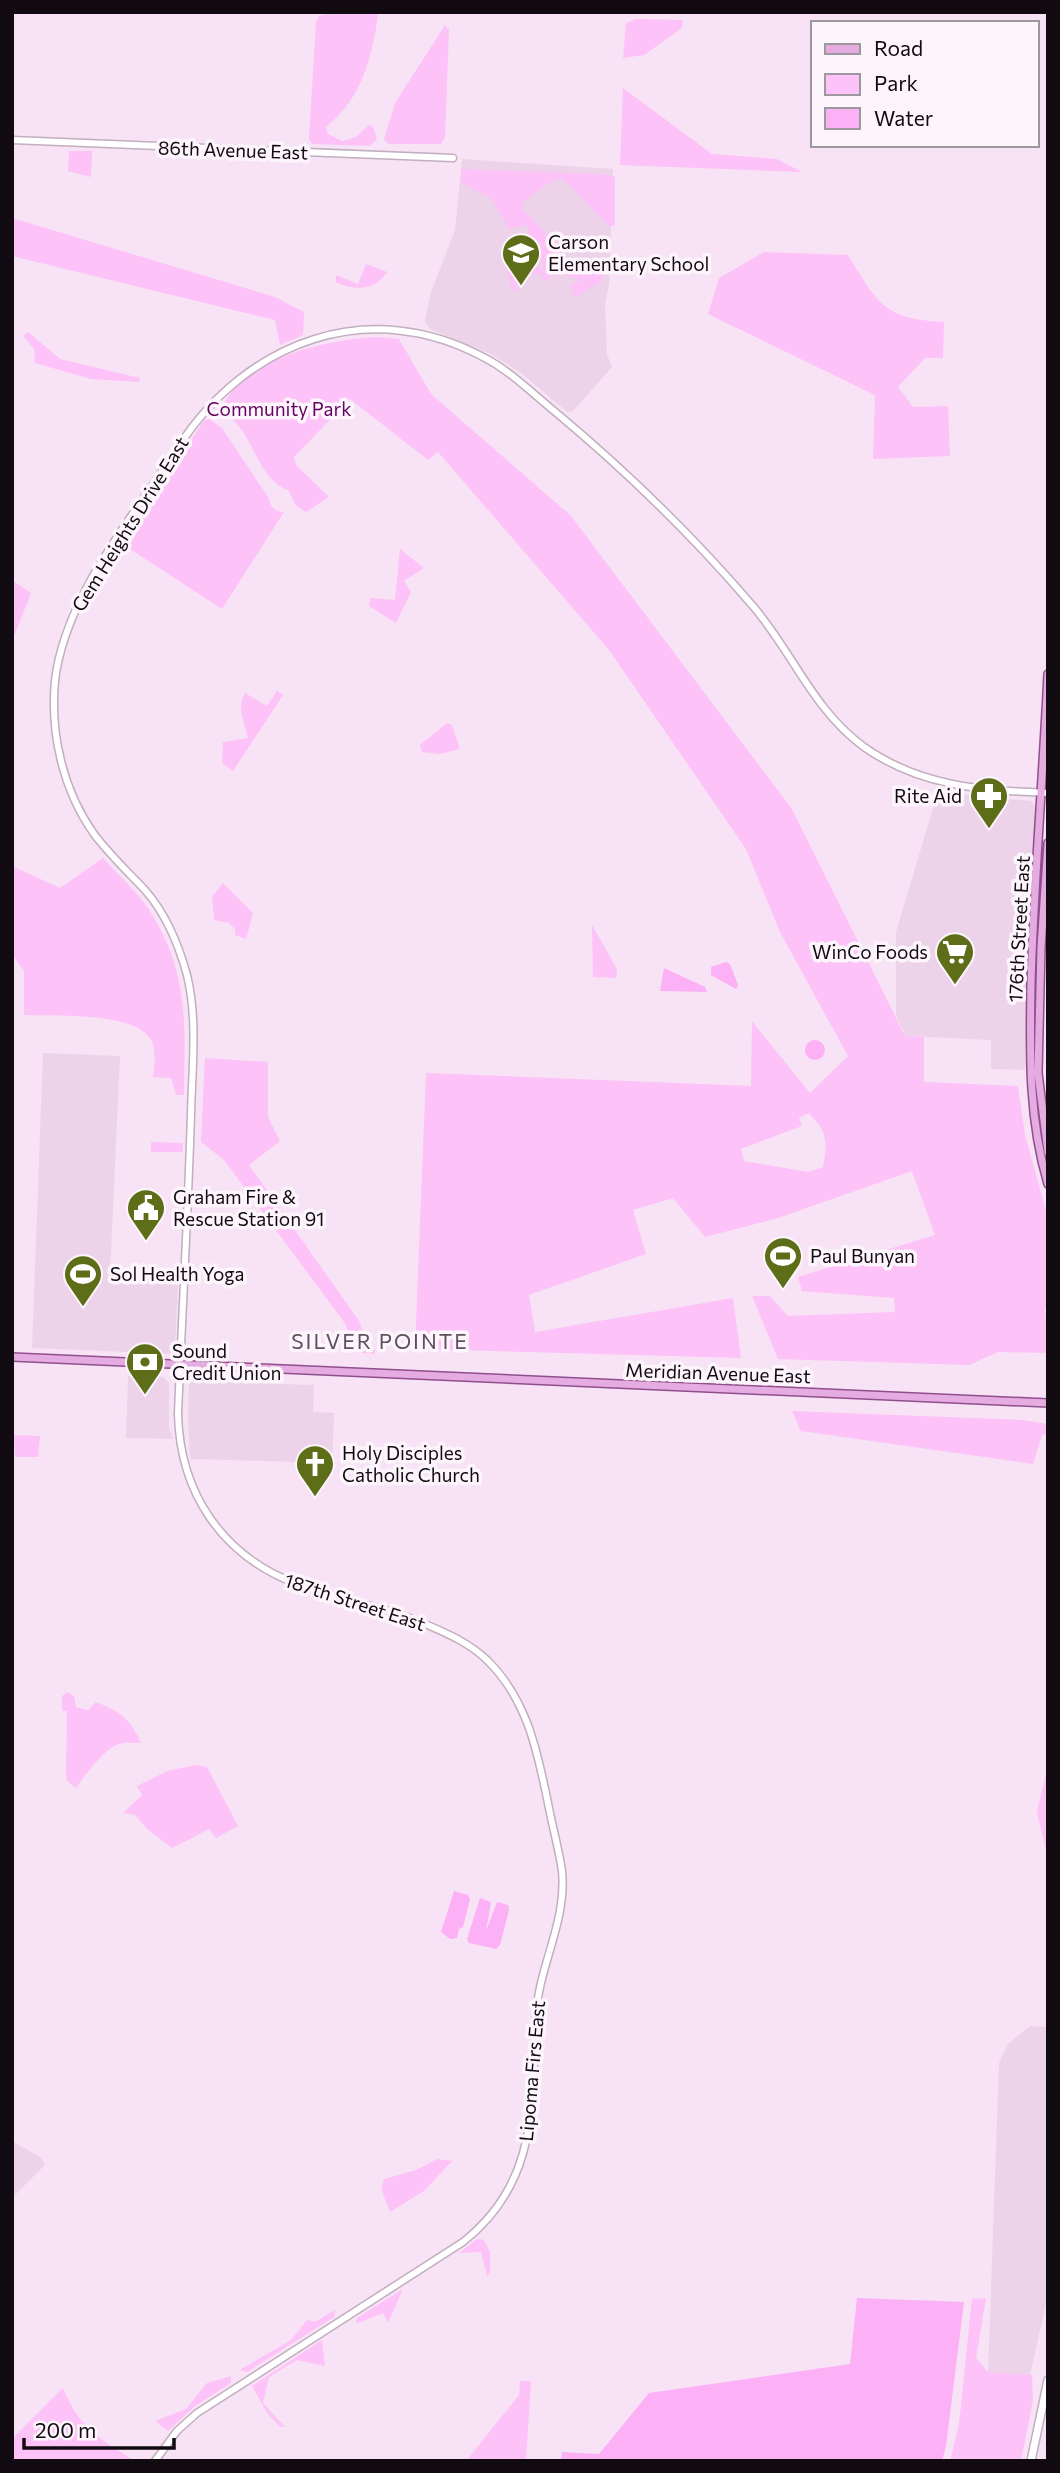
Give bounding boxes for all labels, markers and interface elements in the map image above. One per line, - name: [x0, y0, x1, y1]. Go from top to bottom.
- legend: [811, 21, 1039, 147]
- text: Road: [874, 35, 923, 60]
- text: Park: [874, 70, 918, 95]
- text: Water: [874, 105, 933, 130]
- street label: 86th Avenue East: [158, 135, 309, 164]
- place label: Carson Elementary School: [548, 230, 709, 275]
- school or university icon: Carson Elementary School: [500, 232, 542, 287]
- park label: Community Park: [207, 397, 351, 420]
- street label: Gem Heights Drive East: [66, 432, 193, 615]
- pharmacy icon: Rite Aid: [968, 775, 1010, 830]
- place label: Rite Aid: [894, 784, 962, 807]
- street label: 176th Street East: [1003, 855, 1034, 1003]
- supermarket icon: WinCo Foods: [934, 931, 976, 986]
- place label: WinCo Foods: [812, 940, 928, 963]
- place label: Graham Fire & Rescue Station 91: [173, 1185, 324, 1230]
- public building icon: Graham Fire & Rescue Station 91: [125, 1187, 167, 1242]
- sports icon: Paul Bunyan: [762, 1235, 804, 1290]
- place label: Paul Bunyan: [810, 1244, 915, 1267]
- sports icon: Sol Health Yoga: [62, 1253, 104, 1308]
- place label: Sol Health Yoga: [110, 1262, 244, 1285]
- district label: SILVER POINTE: [291, 1328, 469, 1353]
- place label: Sound Credit Union: [172, 1339, 281, 1384]
- bank icon: Sound Credit Union: [124, 1341, 166, 1396]
- street label: Meridian Avenue East: [625, 1358, 811, 1387]
- place label: Holy Disciples Catholic Church: [342, 1441, 480, 1486]
- church icon: Holy Disciples Catholic Church: [294, 1443, 336, 1498]
- street label: 187th Street East: [282, 1568, 429, 1635]
- street label: Lipoma Firs East: [514, 1999, 549, 2142]
- scale bar: [24, 2406, 175, 2450]
- text: 200 m: [35, 2417, 96, 2442]

